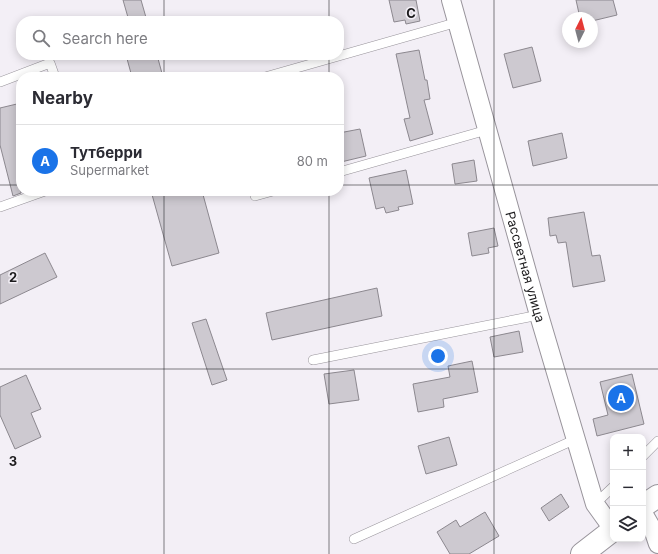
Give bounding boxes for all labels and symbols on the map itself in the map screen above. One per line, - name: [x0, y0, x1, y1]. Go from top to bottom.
- text: C: [406, 5, 416, 21]
- north arrow: [562, 12, 598, 48]
- street label: Рассветная улица: [502, 209, 549, 324]
- text: 2: [9, 269, 17, 285]
- your location: [428, 346, 448, 366]
- pin: A: [608, 383, 634, 413]
- text: 3: [9, 453, 17, 469]

